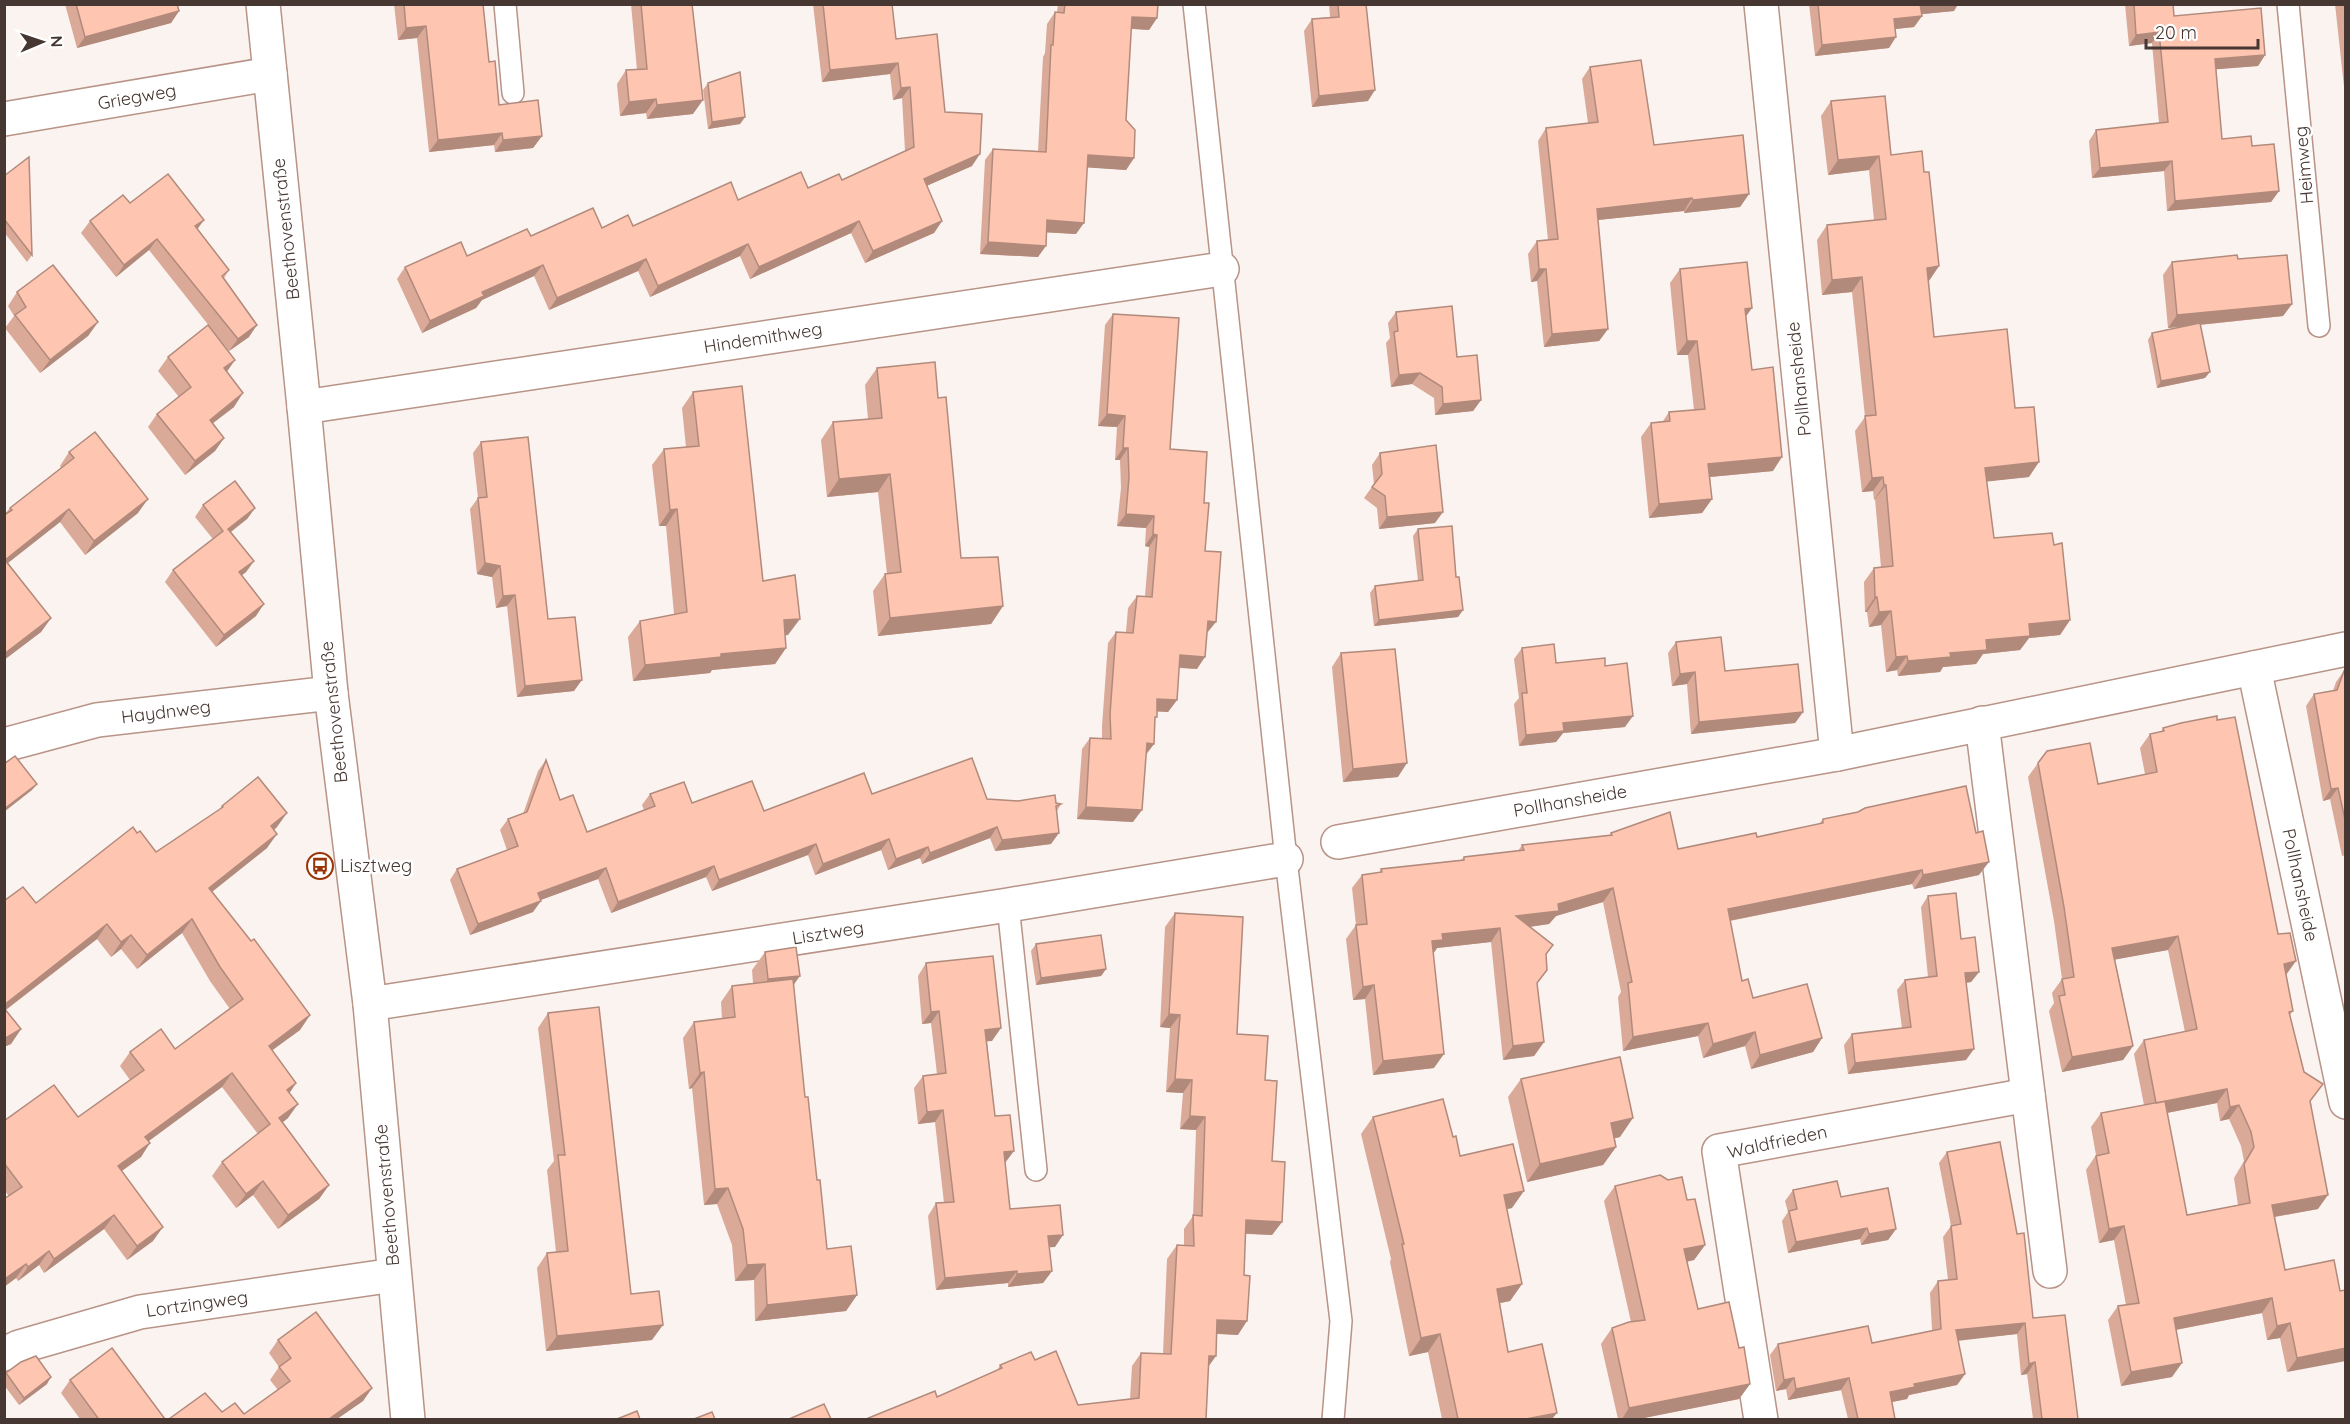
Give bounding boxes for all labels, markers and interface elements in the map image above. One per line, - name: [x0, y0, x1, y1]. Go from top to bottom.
- north arrow: [12, 12, 72, 72]
- scale bar: [2146, 12, 2258, 50]
- text: 20 m: [2155, 21, 2197, 44]
- text: N: [47, 35, 67, 48]
- street label: Griegweg: [96, 78, 178, 115]
- street label: Heimweg: [2289, 125, 2318, 205]
- street label: Beethovenstraße: [267, 157, 304, 301]
- street label: Hindemithweg: [702, 317, 824, 358]
- street label: Pollhansheide: [1781, 321, 1816, 437]
- street label: Beethovenstraße: [315, 640, 352, 784]
- street label: Haydnweg: [120, 695, 212, 728]
- street label: Pollhansheide: [1511, 779, 1629, 822]
- street label: Pollhansheide: [2277, 826, 2324, 944]
- bus stop icon: Lisztweg: [305, 851, 335, 881]
- place label: Lisztweg: [340, 854, 412, 877]
- street label: Lisztweg: [790, 916, 865, 950]
- street label: Waldfrieden: [1725, 1120, 1829, 1163]
- street label: Beethovenstraße: [369, 1123, 404, 1267]
- street label: Lortzingweg: [145, 1285, 249, 1322]

